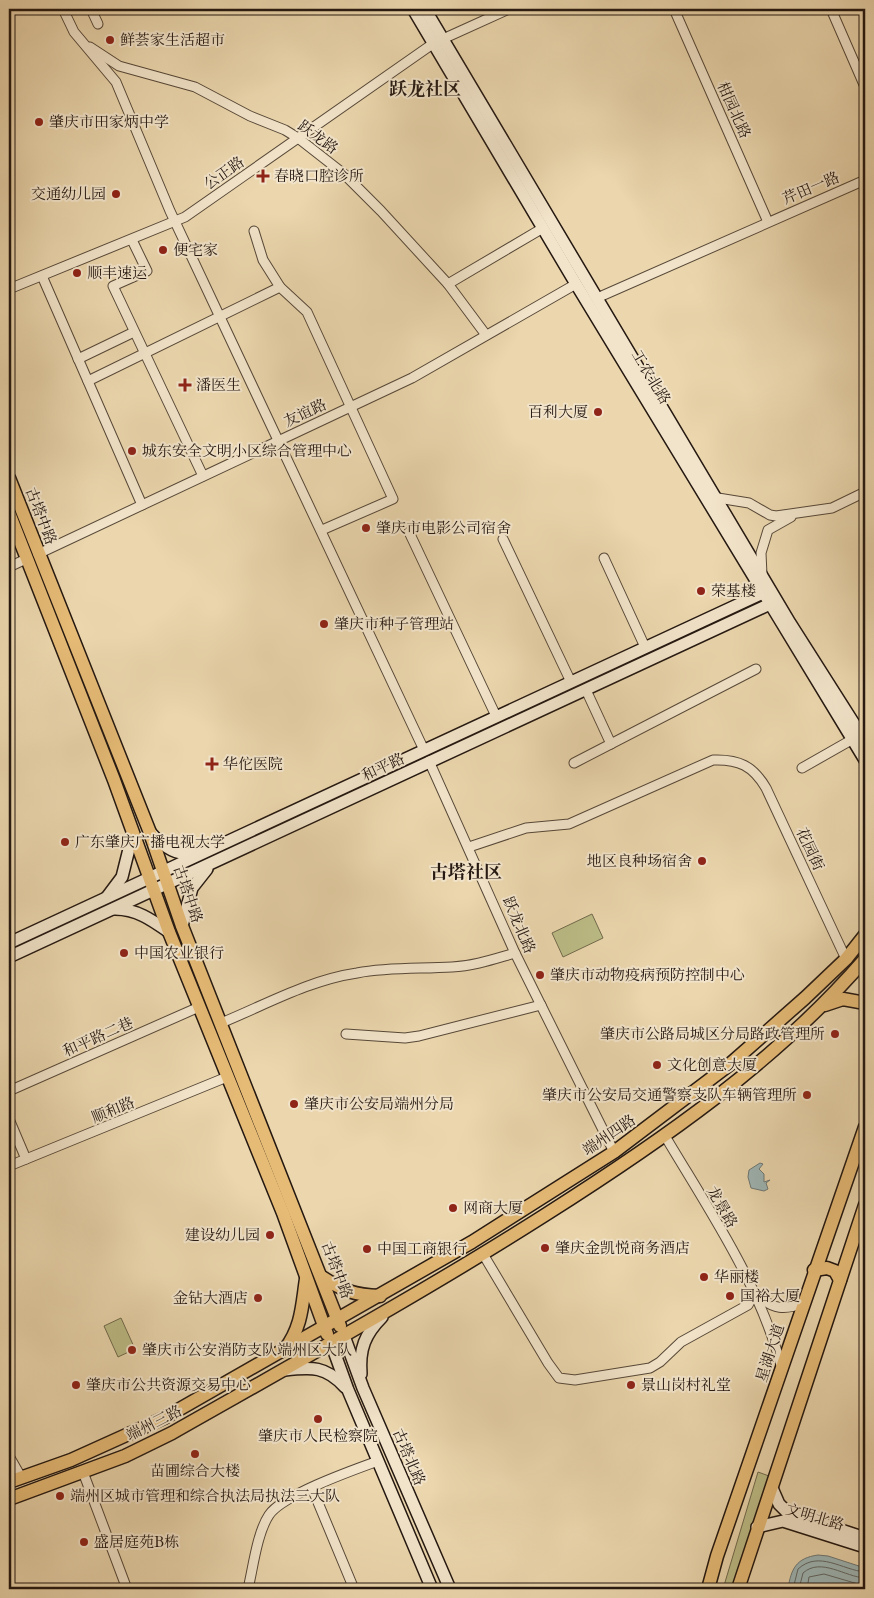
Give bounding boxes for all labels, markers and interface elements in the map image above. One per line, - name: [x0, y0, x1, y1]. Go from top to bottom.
- place label: 鲜荟家生活超市: [120, 30, 225, 50]
- marker: 鲜荟家生活超市: [104, 34, 116, 46]
- district label: 跃龙社区: [389, 77, 461, 102]
- street label: 柑园北路: [713, 79, 755, 141]
- place label: 肇庆市田家炳中学: [49, 112, 169, 132]
- marker: 肇庆市田家炳中学: [33, 116, 45, 128]
- street label: 跃龙路: [294, 116, 342, 158]
- street label: 公正路: [200, 152, 248, 194]
- place label: 春晓口腔诊所: [274, 166, 364, 186]
- street label: 芹田一路: [779, 167, 843, 209]
- marker: 春晓口腔诊所: [256, 169, 270, 183]
- place label: 交通幼儿园: [31, 184, 106, 204]
- marker: 交通幼儿园: [110, 188, 122, 200]
- place label: 便宅家: [173, 240, 218, 260]
- marker: 便宅家: [157, 244, 169, 256]
- place label: 顺丰速运: [87, 263, 147, 283]
- marker: 顺丰速运: [71, 267, 83, 279]
- street label: 工农北路: [627, 346, 675, 408]
- place label: 潘医生: [196, 375, 241, 395]
- marker: 潘医生: [178, 378, 192, 392]
- street label: 友谊路: [280, 394, 330, 432]
- place label: 百利大厦: [528, 402, 588, 422]
- marker: 百利大厦: [592, 406, 604, 418]
- place label: 城东安全文明小区综合管理中心: [142, 441, 352, 461]
- marker: 城东安全文明小区综合管理中心: [126, 445, 138, 457]
- street label: 古塔中路: [21, 484, 61, 548]
- place label: 肇庆市电影公司宿舍: [376, 518, 511, 538]
- marker: 肇庆市电影公司宿舍: [360, 522, 372, 534]
- place label: 荣基楼: [711, 581, 756, 601]
- marker: 荣基楼: [695, 585, 707, 597]
- place label: 肇庆市种子管理站: [334, 614, 454, 634]
- marker: 肇庆市种子管理站: [318, 618, 330, 630]
- street label: 和平路: [358, 748, 408, 786]
- place label: 华佗医院: [223, 754, 283, 774]
- marker: 华佗医院: [205, 757, 219, 771]
- street label: 花园街: [791, 824, 829, 874]
- place label: 广东肇庆广播电视大学: [75, 832, 225, 852]
- marker: 广东肇庆广播电视大学: [59, 836, 71, 848]
- place label: 地区良种场宿舍: [587, 851, 692, 871]
- marker: 地区良种场宿舍: [696, 855, 708, 867]
- district label: 古塔社区: [430, 860, 502, 885]
- street label: 古塔中路: [169, 862, 207, 926]
- street label: 跃龙北路: [498, 893, 540, 957]
- place label: 中国农业银行: [134, 943, 224, 963]
- marker: 中国农业银行: [118, 947, 130, 959]
- place label: 肇庆市动物疫病预防控制中心: [550, 965, 745, 985]
- marker: 肇庆市动物疫病预防控制中心: [534, 969, 546, 981]
- street label: 和平路二巷: [60, 1013, 136, 1061]
- place label: 肇庆市公路局城区分局路政管理所: [600, 1024, 825, 1044]
- marker: 肇庆市公路局城区分局路政管理所: [829, 1028, 841, 1040]
- place label: 文化创意大厦: [667, 1055, 757, 1075]
- marker: 文化创意大厦: [651, 1059, 663, 1071]
- place label: 肇庆市公安局交通警察支队车辆管理所: [542, 1085, 797, 1105]
- marker: 肇庆市公安局交通警察支队车辆管理所: [801, 1089, 813, 1101]
- street label: 顺和路: [88, 1092, 138, 1128]
- place label: 肇庆市公安局端州分局: [304, 1094, 454, 1114]
- marker: 肇庆市公安局端州分局: [288, 1098, 300, 1110]
- street label: 端州四路: [579, 1110, 639, 1160]
- street label: 龙景路: [702, 1183, 742, 1231]
- place label: 网商大厦: [463, 1198, 523, 1218]
- marker: 网商大厦: [447, 1202, 459, 1214]
- place label: 建设幼儿园: [185, 1225, 260, 1245]
- marker: 建设幼儿园: [264, 1229, 276, 1241]
- street label: 古塔中路: [317, 1238, 357, 1302]
- place label: 肇庆金凯悦商务酒店: [555, 1238, 690, 1258]
- place label: 中国工商银行: [377, 1239, 467, 1259]
- marker: 肇庆金凯悦商务酒店: [539, 1242, 551, 1254]
- marker: 中国工商银行: [361, 1243, 373, 1255]
- place label: 华丽楼: [714, 1267, 759, 1287]
- marker: 华丽楼: [698, 1271, 710, 1283]
- place label: 国裕大厦: [740, 1286, 800, 1306]
- place label: 金钻大酒店: [173, 1288, 248, 1308]
- marker: 国裕大厦: [724, 1290, 736, 1302]
- marker: 金钻大酒店: [252, 1292, 264, 1304]
- street label: 星湖大道: [751, 1321, 789, 1385]
- place label: 肇庆市公安消防支队端州区大队: [142, 1340, 352, 1360]
- marker: 肇庆市公安消防支队端州区大队: [126, 1344, 138, 1356]
- place label: 肇庆市公共资源交易中心: [86, 1375, 251, 1395]
- place label: 景山岗村礼堂: [641, 1375, 731, 1395]
- marker: 肇庆市公共资源交易中心: [70, 1379, 82, 1391]
- marker: 景山岗村礼堂: [625, 1379, 637, 1391]
- street label: 端州三路: [123, 1400, 185, 1446]
- marker: 肇庆市人民检察院: [312, 1413, 324, 1425]
- street label: 古塔北路: [388, 1425, 430, 1489]
- place label: 肇庆市人民检察院: [258, 1426, 378, 1446]
- marker: 苗圃综合大楼: [189, 1448, 201, 1460]
- place label: 苗圃综合大楼: [150, 1461, 240, 1481]
- place label: 端州区城市管理和综合执法局执法三大队: [70, 1486, 340, 1506]
- marker: 端州区城市管理和综合执法局执法三大队: [54, 1490, 66, 1502]
- street label: 文明北路: [783, 1499, 847, 1535]
- place label: 盛居庭苑B栋: [94, 1532, 179, 1552]
- marker: 盛居庭苑B栋: [78, 1536, 90, 1548]

